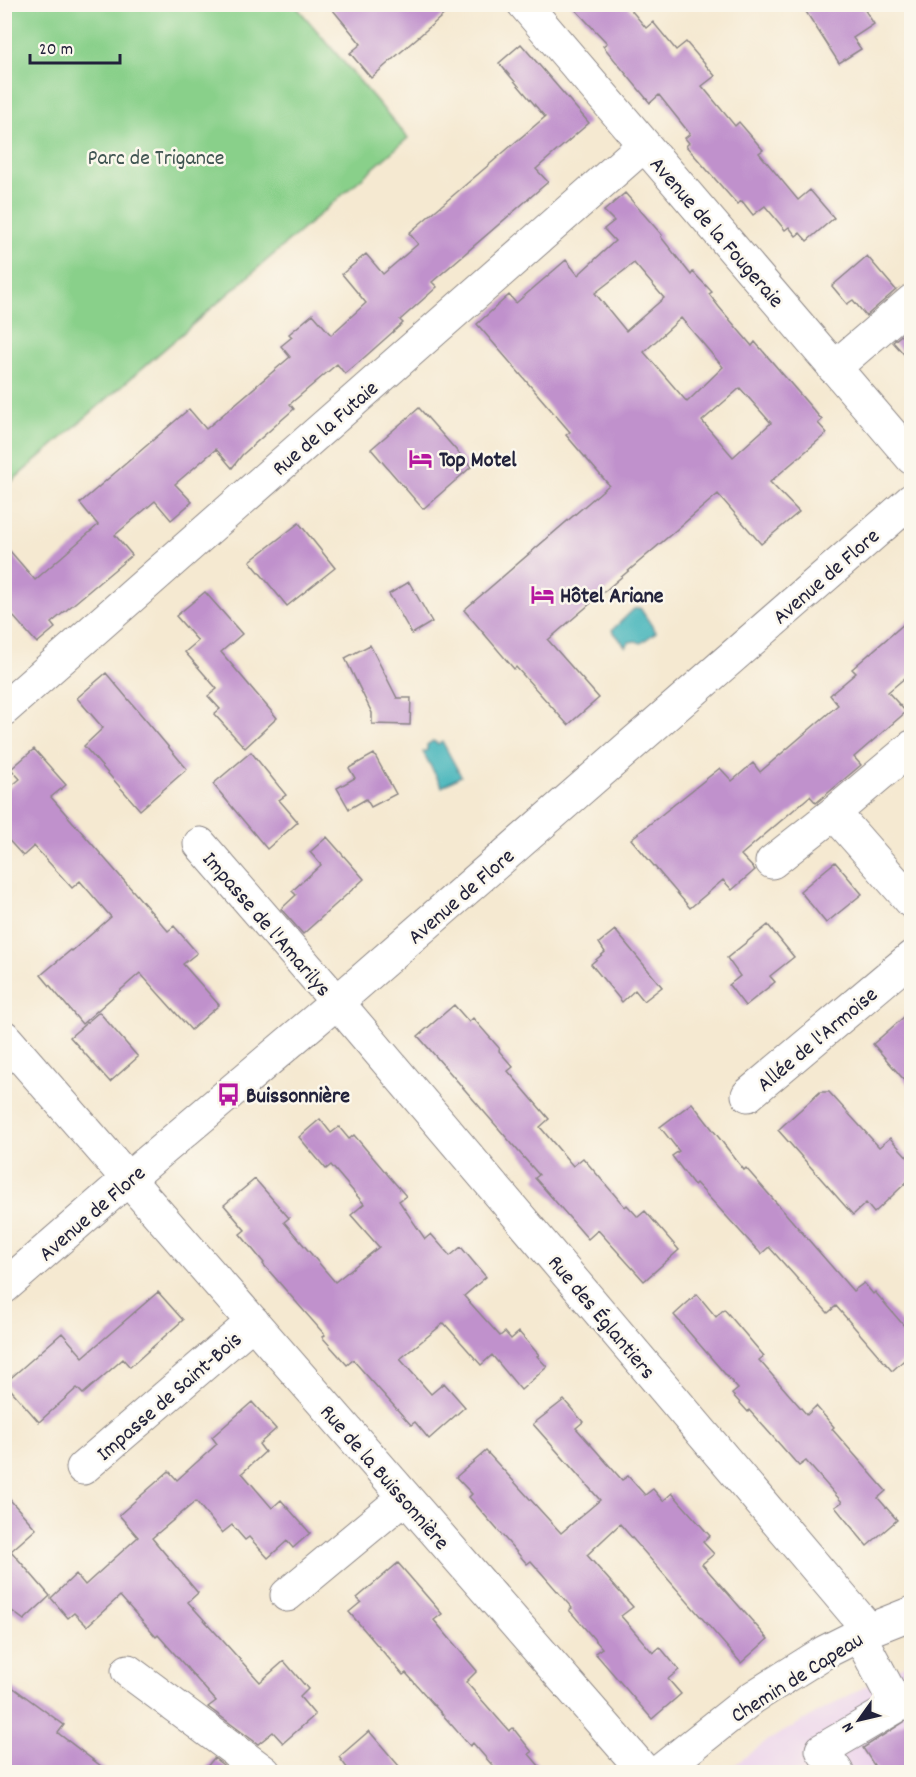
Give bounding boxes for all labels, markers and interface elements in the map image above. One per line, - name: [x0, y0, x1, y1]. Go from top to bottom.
- scale bar: [30, 27, 120, 65]
- text: 20 m: [39, 38, 73, 63]
- park label: Parc de Trigance: [87, 144, 225, 175]
- street label: Avenue de la Fougeraie: [641, 151, 790, 316]
- street label: Rue de la Futaie: [266, 375, 386, 485]
- hotel icon: Top Motel: [408, 445, 434, 471]
- place label: Top Motel: [439, 446, 517, 477]
- street label: Avenue de Flore: [767, 522, 888, 633]
- hotel icon: Hôtel Ariane: [529, 581, 555, 607]
- place label: Hôtel Ariane: [560, 582, 664, 613]
- street label: Avenue de Flore: [402, 842, 523, 953]
- street label: Impasse de l'Amarilys: [194, 846, 337, 1005]
- street label: Allée de l'Armoise: [751, 981, 885, 1101]
- bus stop icon: Buissonnière: [215, 1081, 241, 1107]
- place label: Buissonnière: [246, 1082, 350, 1113]
- street label: Avenue de Flore: [33, 1159, 154, 1270]
- street label: Rue des Églantiers: [539, 1249, 662, 1387]
- street label: Impasse de Saint-Bois: [91, 1326, 250, 1470]
- street label: Rue de la Buissonnière: [311, 1399, 456, 1558]
- street label: Chemin de Capeau: [726, 1626, 870, 1732]
- north arrow: [829, 1690, 889, 1750]
- text: N: [837, 1717, 860, 1737]

